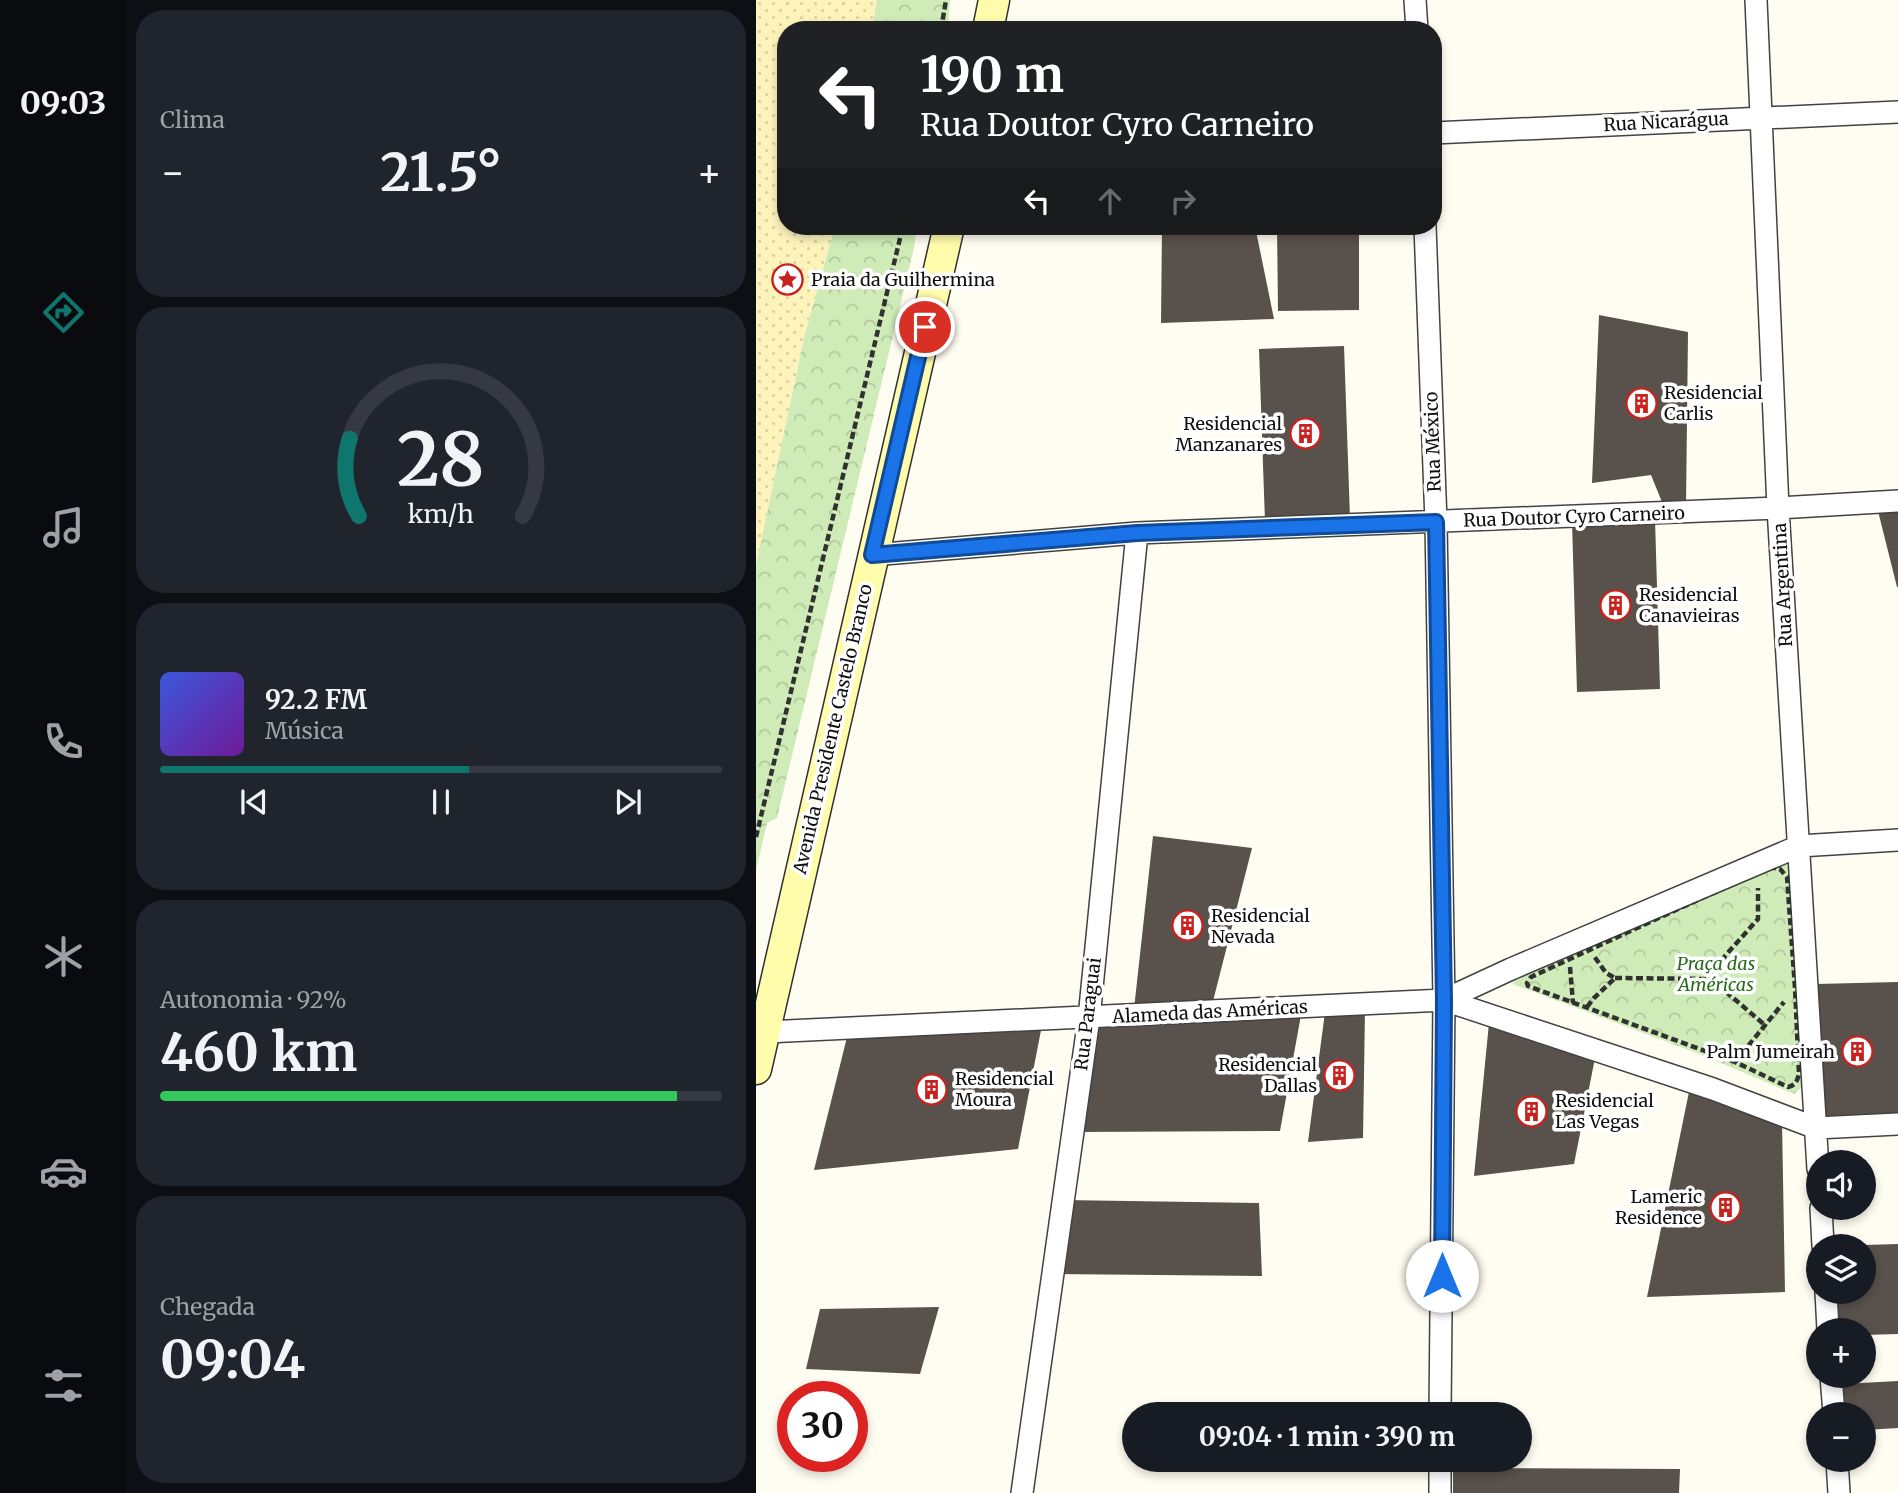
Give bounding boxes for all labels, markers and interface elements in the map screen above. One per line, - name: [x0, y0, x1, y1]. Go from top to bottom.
- text: 190 m: [920, 44, 1064, 105]
- icon: left: [805, 49, 896, 140]
- text: 09:03: [20, 83, 106, 123]
- text: Clima: [160, 105, 225, 134]
- text: Rua Doutor Cyro Carneiro: [920, 105, 1314, 145]
- street label: Rua Nicarágua: [1603, 107, 1729, 136]
- text: 21.5°: [380, 140, 502, 205]
- text: −: [160, 149, 185, 196]
- text: +: [697, 149, 722, 196]
- icon: left: [1018, 182, 1056, 220]
- icon: ahead: [1091, 182, 1129, 220]
- icon: right: [1164, 182, 1202, 220]
- place icon: Praia da Guilhermina: [771, 263, 805, 297]
- place label: Praia da Guilhermina: [811, 268, 995, 291]
- icon: directions: [39, 288, 88, 337]
- pin: [895, 297, 955, 357]
- icon: arrive: [906, 308, 944, 346]
- place label: Residencial Carlis: [1664, 381, 1763, 425]
- building icon: Residencial Carlis: [1624, 386, 1658, 420]
- street label: Rua México: [1419, 391, 1446, 493]
- place label: Residencial Manzanares: [1175, 412, 1282, 456]
- text: 28: [397, 414, 485, 506]
- building icon: Residencial Manzanares: [1288, 417, 1322, 451]
- text: km/h: [408, 498, 474, 530]
- street label: Rua Doutor Cyro Carneiro: [1463, 501, 1685, 532]
- icon: music: [39, 503, 88, 552]
- street label: Rua Argentina: [1768, 522, 1797, 648]
- street label: Avenida Presidente Castelo Branco: [788, 582, 877, 877]
- place label: Residencial Canavieiras: [1639, 583, 1740, 627]
- building icon: Residencial Canavieiras: [1599, 588, 1633, 622]
- text: 92.2 FM: [265, 683, 367, 716]
- text: Música: [265, 716, 344, 745]
- icon: phone: [39, 717, 88, 766]
- icon: previous: [235, 783, 273, 821]
- icon: pause: [422, 783, 460, 821]
- icon: next: [609, 783, 647, 821]
- place label: Residencial Nevada: [1211, 904, 1310, 948]
- building icon: Residencial Nevada: [1171, 909, 1205, 943]
- icon: climate: [39, 932, 88, 981]
- park label: Praça das Américas: [1676, 952, 1755, 996]
- street label: Rua Paraguai: [1069, 956, 1106, 1072]
- text: Autonomia · 92%: [160, 985, 347, 1014]
- street label: Alameda das Américas: [1111, 995, 1309, 1028]
- text: 460 km: [160, 1020, 357, 1085]
- building icon: Palm Jumeirah: [1841, 1035, 1875, 1069]
- place label: Palm Jumeirah: [1707, 1040, 1835, 1063]
- place label: Residencial Dallas: [1218, 1053, 1317, 1097]
- building icon: Residencial Dallas: [1323, 1058, 1357, 1092]
- place label: Residencial Moura: [955, 1067, 1054, 1111]
- building icon: Residencial Moura: [915, 1072, 949, 1106]
- place label: Residencial Las Vegas: [1555, 1089, 1654, 1133]
- building icon: Residencial Las Vegas: [1515, 1094, 1549, 1128]
- icon: car: [39, 1147, 88, 1196]
- map controls: [1806, 1150, 1876, 1472]
- button: sound: [1806, 1150, 1876, 1220]
- place label: Lameric Residence: [1615, 1185, 1702, 1229]
- building icon: Lameric Residence: [1708, 1190, 1742, 1224]
- button: layers: [1806, 1234, 1876, 1304]
- position arrow: [1405, 1239, 1479, 1313]
- text: Chegada: [160, 1292, 255, 1321]
- button: +: [1806, 1318, 1876, 1388]
- text: 09:04: [160, 1327, 305, 1392]
- icon: filters: [39, 1361, 88, 1410]
- speed limit sign: 30: [777, 1381, 868, 1472]
- button: −: [1806, 1402, 1876, 1472]
- text: 09:04 · 1 min · 390 m: [1199, 1420, 1455, 1453]

